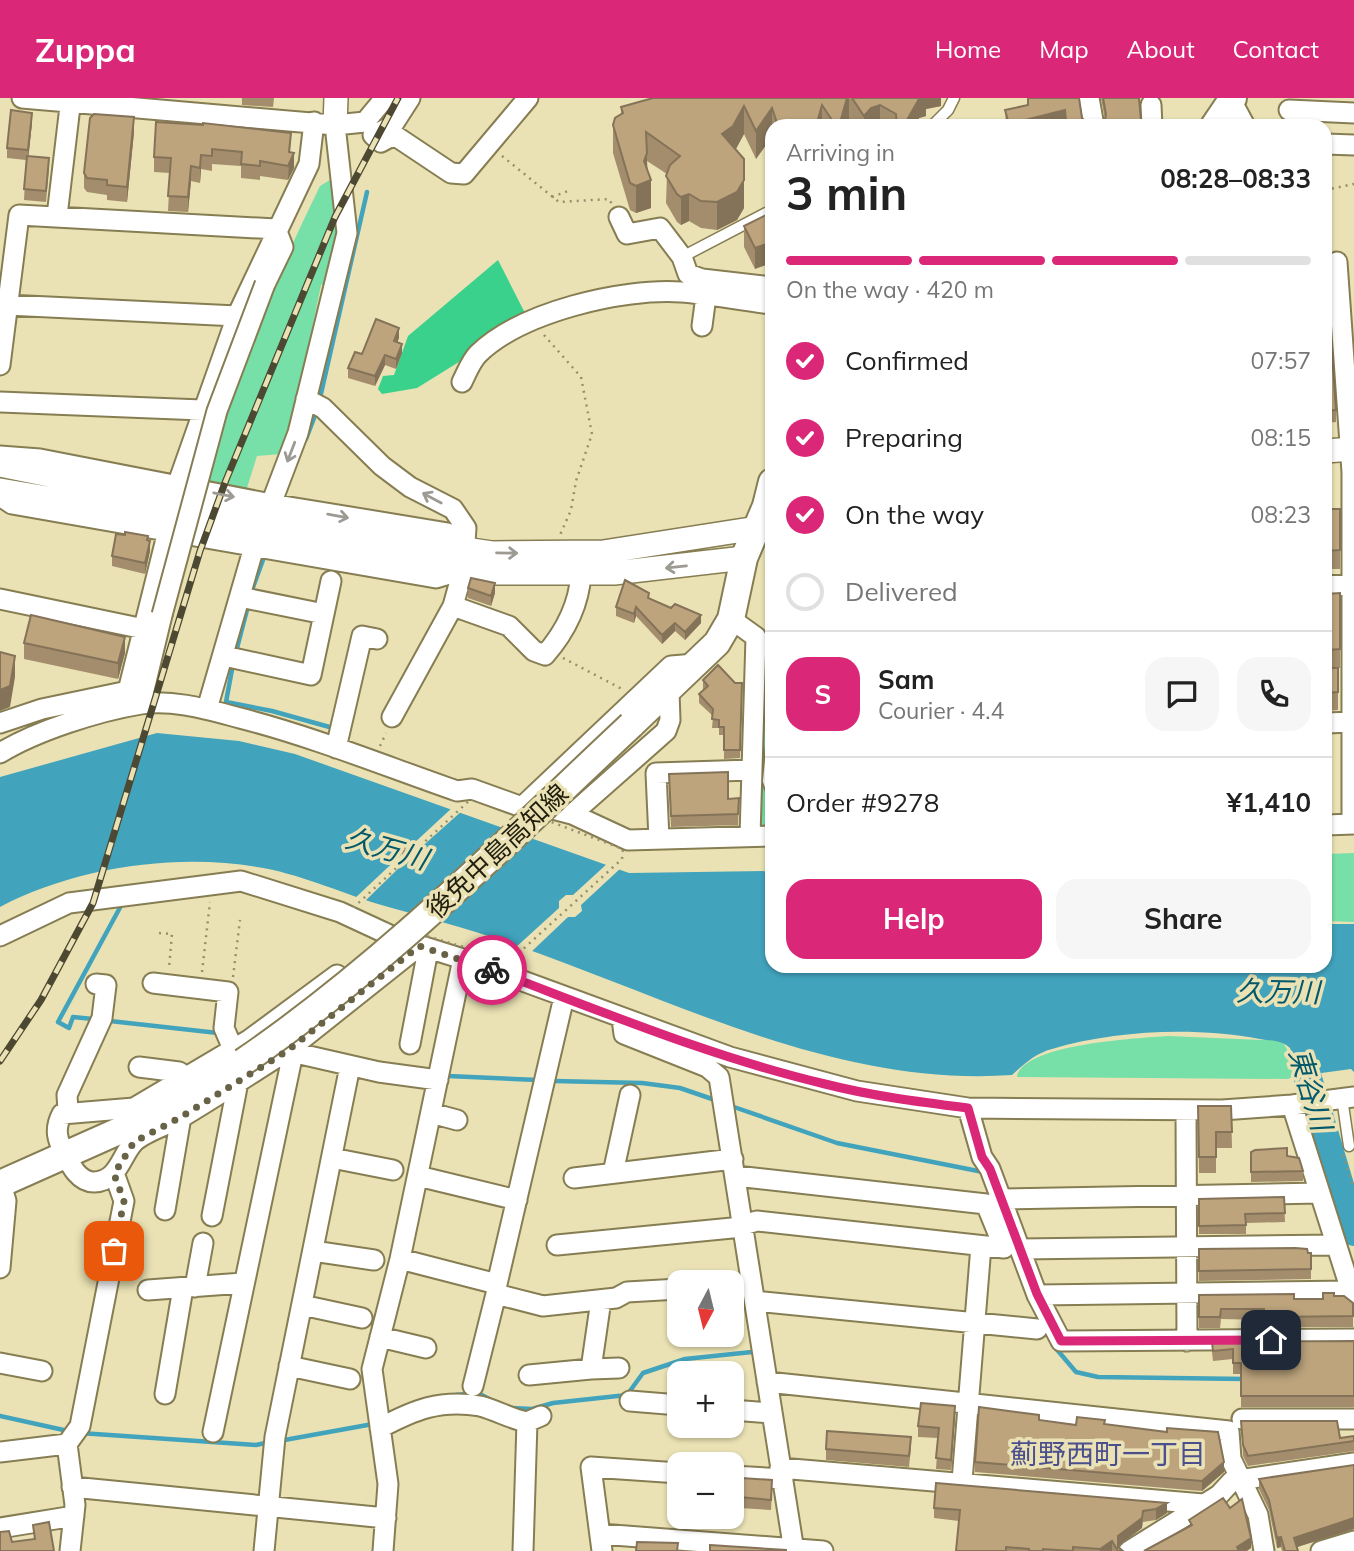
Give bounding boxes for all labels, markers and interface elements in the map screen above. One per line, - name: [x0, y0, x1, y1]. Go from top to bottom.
- text: Zuppa: [35, 29, 136, 70]
- text: Home: [935, 34, 1001, 64]
- text: Map: [1039, 34, 1089, 64]
- text: About: [1127, 34, 1195, 64]
- text: Contact: [1233, 34, 1319, 64]
- text: Arriving in: [786, 138, 895, 167]
- text: 08:28–08:33: [1160, 162, 1311, 195]
- text: 3 min: [786, 164, 907, 222]
- text: On the way · 420 m: [786, 275, 994, 304]
- icon: check: [786, 342, 824, 380]
- text: Confirmed: [845, 344, 969, 377]
- text: 07:57: [1251, 346, 1311, 375]
- icon: check: [786, 419, 824, 457]
- text: Preparing: [845, 421, 963, 454]
- text: 08:15: [1251, 423, 1311, 452]
- one-way arrow: [284, 441, 296, 463]
- one-way arrow: [212, 489, 235, 502]
- one-way arrow: [422, 491, 443, 505]
- icon: check: [786, 496, 824, 534]
- text: On the way: [845, 498, 984, 531]
- text: 08:23: [1251, 500, 1311, 529]
- one-way arrow: [326, 510, 349, 523]
- one-way arrow: [495, 546, 518, 560]
- one-way arrow: [666, 560, 688, 573]
- text: Delivered: [845, 575, 958, 608]
- button: chat: [1145, 657, 1219, 731]
- button: phone: [1237, 657, 1311, 731]
- text: Sam: [878, 663, 934, 696]
- text: S: [815, 678, 831, 711]
- text: Courier · 4.4: [878, 696, 1004, 725]
- street label: 後免中島高知線: [419, 777, 575, 925]
- text: Order #9278: [786, 786, 939, 819]
- text: ¥1,410: [1227, 786, 1311, 819]
- water label: 久万川: [342, 820, 435, 877]
- button: Help: [786, 879, 1042, 959]
- button: Share: [1056, 879, 1311, 959]
- courier: [457, 935, 527, 1005]
- icon: bike: [473, 951, 511, 989]
- water label: 久万川: [1236, 973, 1323, 1009]
- water label: 東谷川: [1282, 1044, 1341, 1137]
- pin: [84, 1221, 144, 1281]
- icon: bag: [95, 1232, 133, 1270]
- north arrow: [667, 1270, 744, 1348]
- map controls: [667, 1270, 744, 1529]
- pin: [1241, 1310, 1301, 1370]
- icon: home: [1252, 1321, 1290, 1359]
- button: +: [667, 1361, 744, 1438]
- district label: 薊野西町一丁目: [1010, 1436, 1206, 1471]
- button: −: [667, 1452, 744, 1529]

